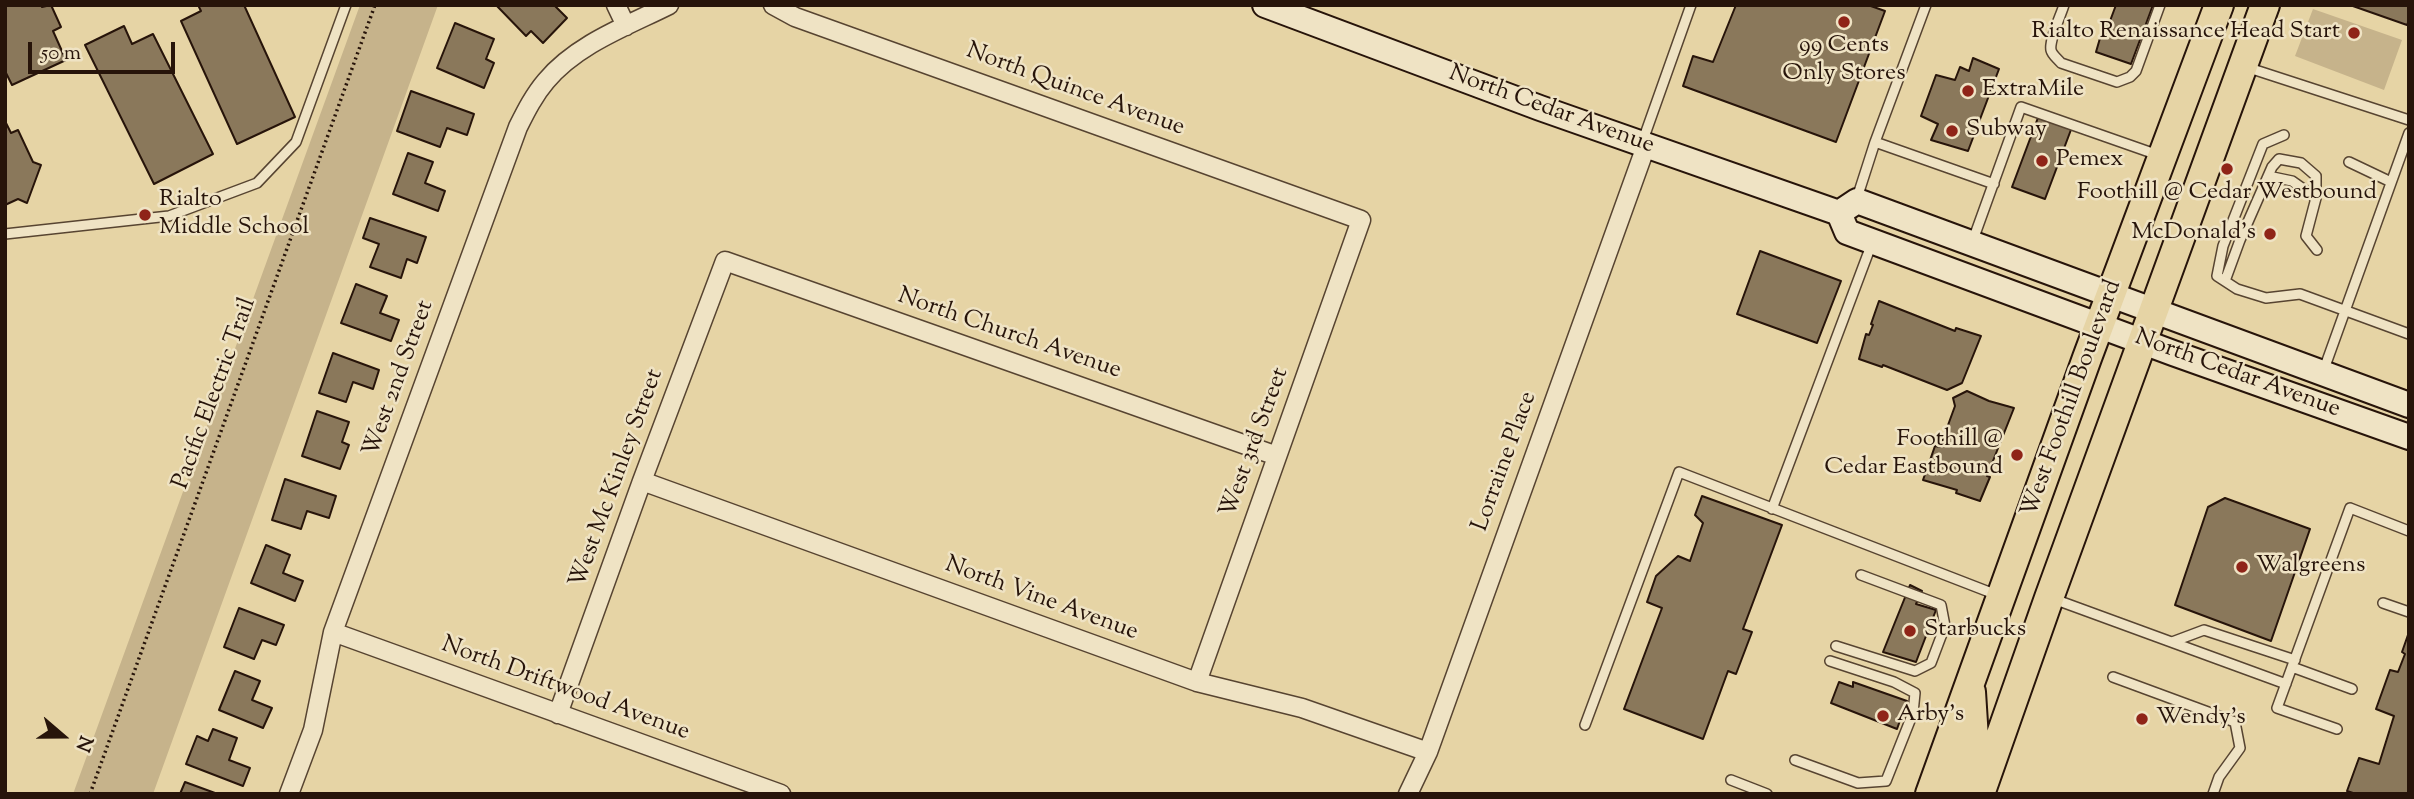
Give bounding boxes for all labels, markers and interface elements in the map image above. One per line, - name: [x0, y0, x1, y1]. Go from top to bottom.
- marker: 99 Cents Only Stores: [1836, 14, 1852, 30]
- place label: Rialto Renaissance Head Start: [2031, 19, 2340, 47]
- marker: Rialto Renaissance Head Start: [2346, 25, 2362, 41]
- scale bar: [32, 28, 178, 72]
- place label: 99 Cents Only Stores: [1782, 33, 1906, 89]
- street label: North Quince Avenue: [962, 38, 1188, 144]
- text: 50 m: [41, 39, 81, 69]
- street label: North Cedar Avenue: [1444, 60, 1658, 162]
- place label: ExtraMile: [1982, 77, 2084, 105]
- marker: ExtraMile: [1960, 83, 1976, 99]
- place label: Subway: [1966, 117, 2047, 145]
- marker: Subway: [1944, 123, 1960, 139]
- place label: Pemex: [2056, 147, 2123, 175]
- marker: Pemex: [2034, 153, 2050, 169]
- marker: Foothill @ Cedar Westbound: [2219, 161, 2235, 177]
- place label: Foothill @ Cedar Westbound: [2077, 180, 2377, 208]
- place label: Rialto Middle School: [159, 187, 309, 243]
- marker: Rialto Middle School: [137, 207, 153, 223]
- place label: McDonald's: [2131, 220, 2256, 248]
- marker: McDonald's: [2262, 226, 2278, 242]
- street label: West Foothill Boulevard: [2017, 277, 2129, 521]
- street label: North Church Avenue: [893, 283, 1125, 387]
- street label: Pacific Electric Trail: [168, 294, 264, 494]
- street label: West 2nd Street: [358, 297, 442, 461]
- street label: North Cedar Avenue: [2130, 324, 2344, 426]
- street label: West 3rd Street: [1216, 364, 1296, 522]
- street label: West Mc Kinley Street: [565, 366, 671, 592]
- street label: Lorraine Place: [1467, 388, 1545, 536]
- place label: Foothill @ Cedar Eastbound: [1824, 427, 2003, 483]
- marker: Foothill @ Cedar Eastbound: [2009, 447, 2025, 463]
- street label: North Vine Avenue: [940, 552, 1142, 648]
- place label: Walgreens: [2256, 553, 2365, 581]
- marker: Walgreens: [2234, 559, 2250, 575]
- place label: Starbucks: [1924, 617, 2026, 645]
- marker: Starbucks: [1902, 623, 1918, 639]
- street label: North Driftwood Avenue: [437, 632, 693, 748]
- north arrow: [28, 701, 98, 771]
- place label: Arby's: [1897, 702, 1964, 730]
- place label: Wendy's: [2156, 705, 2246, 733]
- marker: Arby's: [1875, 708, 1891, 724]
- marker: Wendy's: [2134, 711, 2150, 727]
- text: N: [68, 732, 98, 755]

